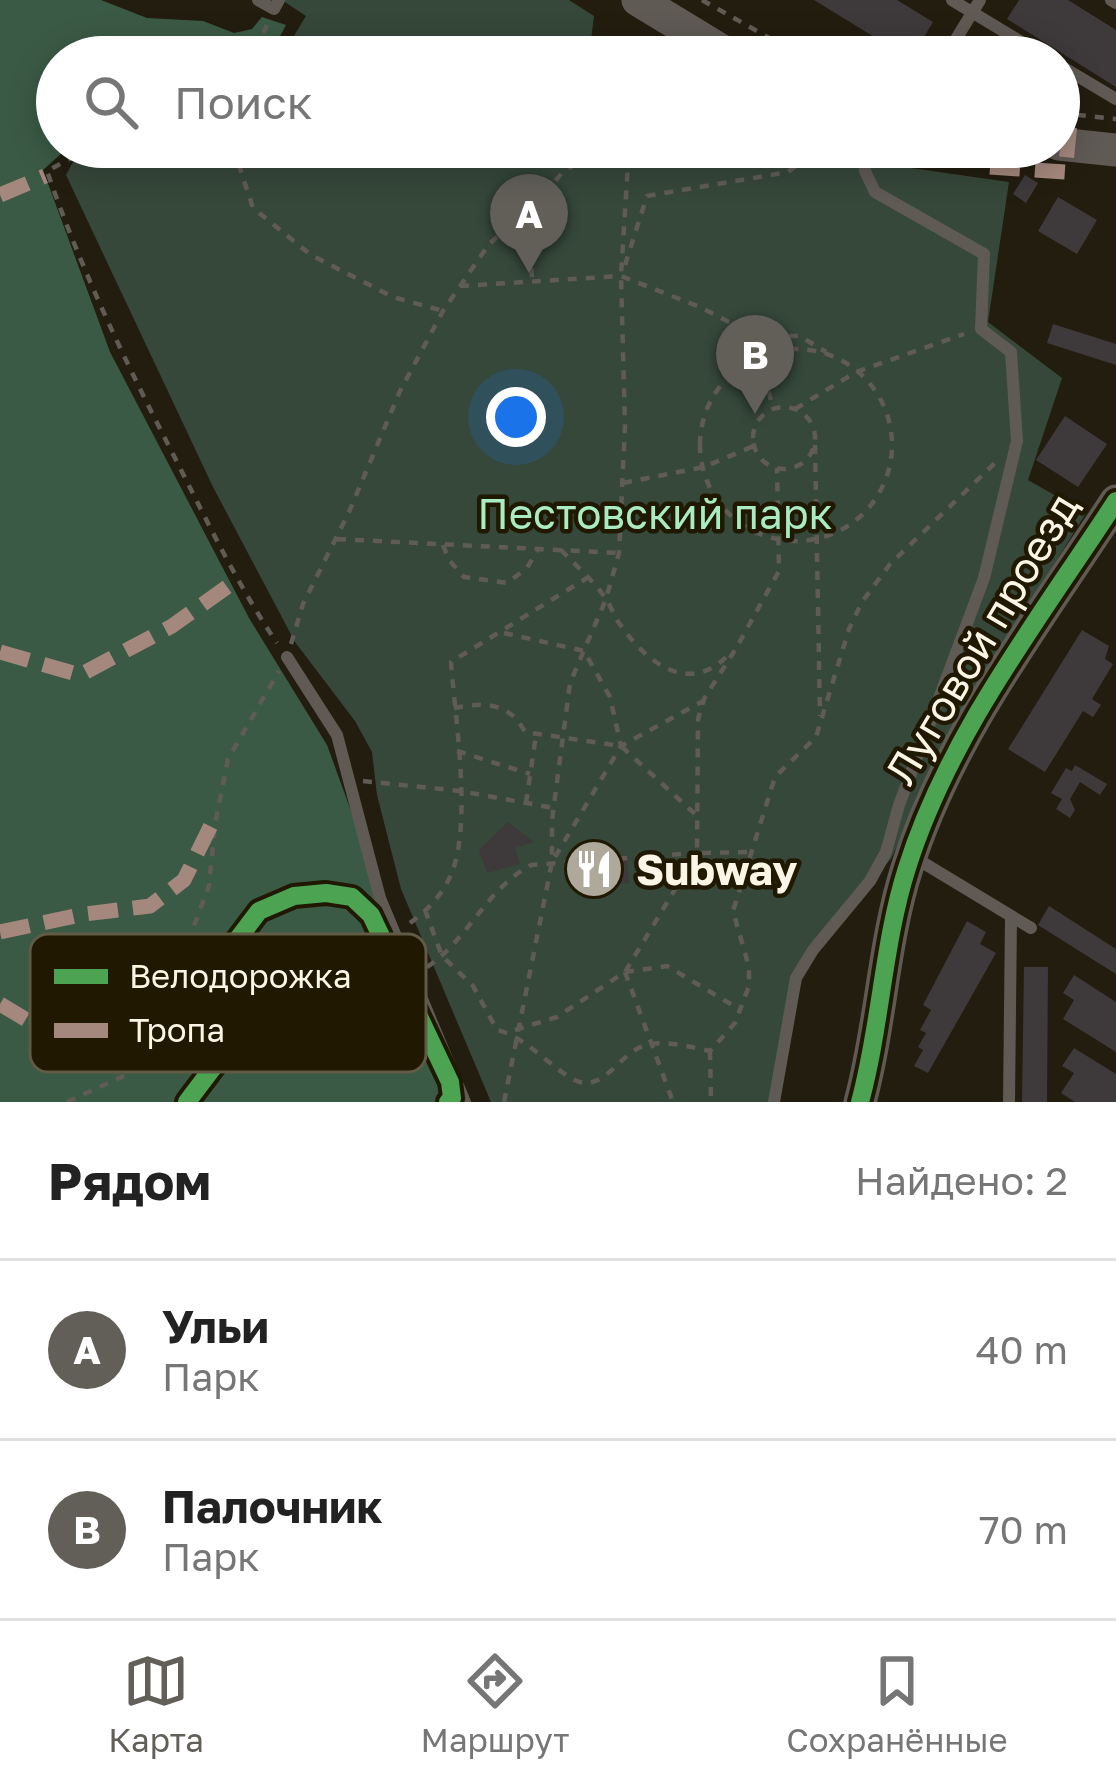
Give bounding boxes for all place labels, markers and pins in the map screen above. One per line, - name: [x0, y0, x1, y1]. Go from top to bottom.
- pin: A: [490, 174, 568, 273]
- pin: B: [716, 315, 794, 414]
- restaurant icon: Subway: [563, 838, 625, 900]
- place label: Subway: [636, 844, 797, 894]

